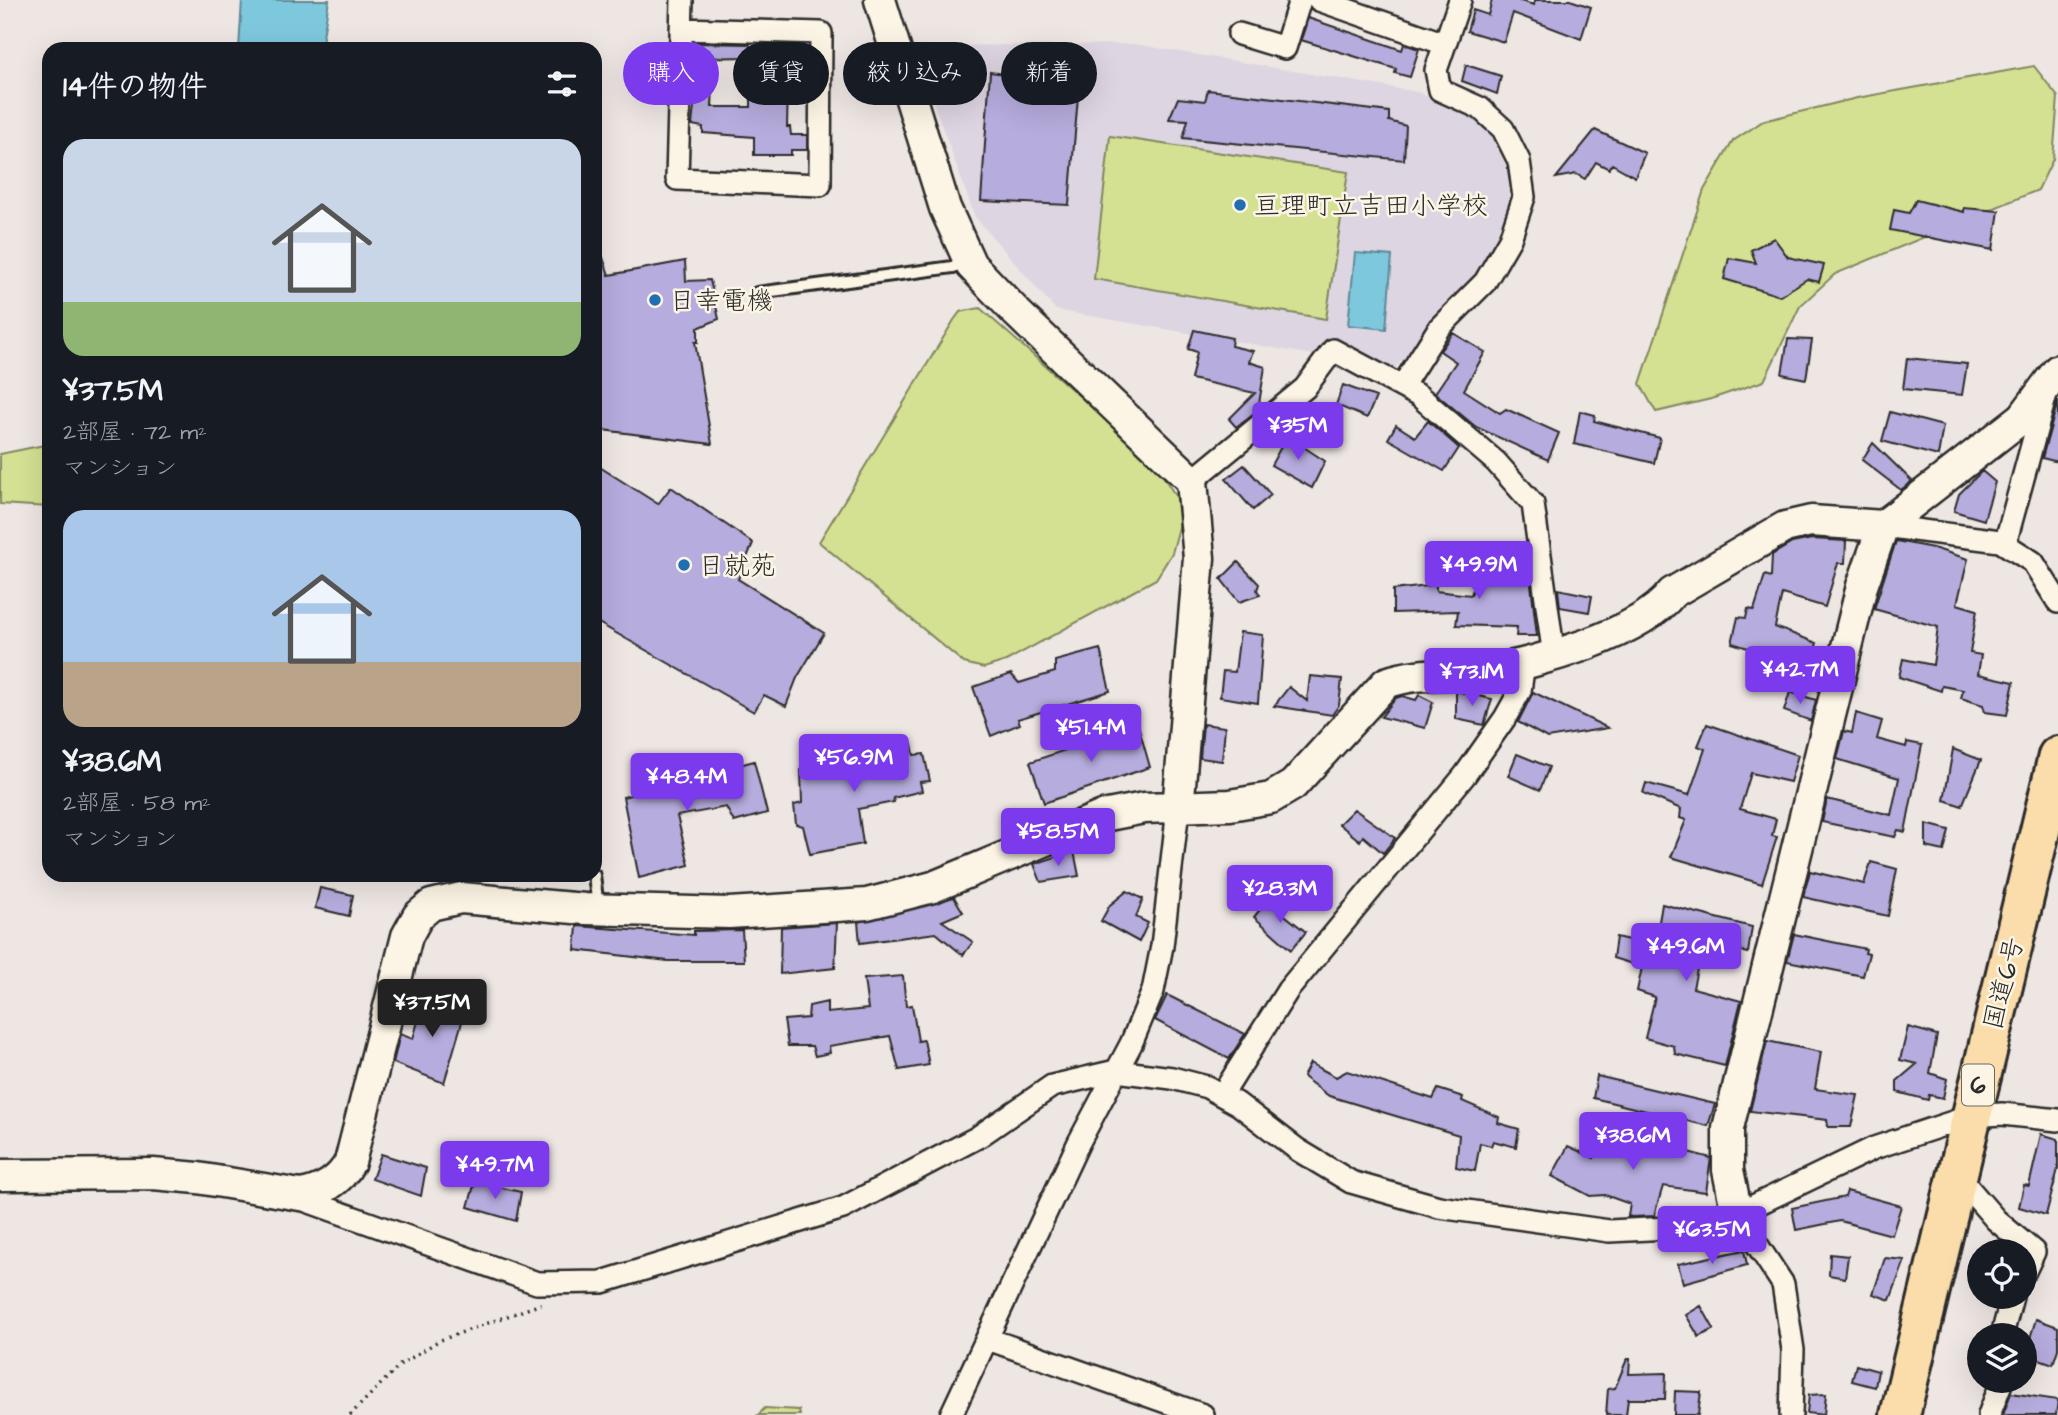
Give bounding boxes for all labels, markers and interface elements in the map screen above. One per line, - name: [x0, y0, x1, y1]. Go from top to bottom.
- chip: 購入: [623, 42, 719, 105]
- chip: 賃貸: [733, 42, 829, 105]
- chip: 絞り込み: [843, 42, 987, 105]
- chip: 新着: [1001, 42, 1097, 105]
- icon: filters: [543, 65, 581, 103]
- text: 14件の物件: [63, 66, 207, 108]
- icon: home: [259, 185, 385, 311]
- place label: 亘理町立吉田小学校: [1254, 188, 1488, 224]
- marker: 亘理町立吉田小学校: [1232, 197, 1248, 213]
- place label: 日幸電機: [669, 283, 773, 319]
- marker: 日幸電機: [647, 292, 663, 308]
- text: ¥37.5M: [63, 370, 163, 412]
- pin: ¥35M: [1257, 402, 1339, 462]
- text: ¥35M: [1268, 409, 1328, 441]
- text: 2部屋 · 72 m²: [63, 416, 207, 448]
- text: マンション: [63, 452, 177, 484]
- pin: ¥49.9M: [1422, 542, 1536, 601]
- place label: 日就苑: [698, 548, 776, 584]
- text: ¥49.9M: [1441, 548, 1517, 580]
- icon: home: [259, 556, 385, 682]
- marker: 日就苑: [676, 557, 692, 573]
- pin: ¥42.7M: [1743, 646, 1857, 706]
- pin: ¥73.1M: [1415, 648, 1529, 708]
- text: ¥42.7M: [1761, 653, 1839, 685]
- text: ¥73.1M: [1440, 655, 1504, 687]
- pin: ¥51.4M: [1034, 704, 1148, 764]
- text: ¥51.4M: [1056, 711, 1126, 743]
- pin: ¥56.9M: [797, 734, 911, 794]
- text: ¥38.6M: [63, 741, 162, 783]
- text: ¥56.9M: [815, 741, 893, 773]
- pin: ¥48.4M: [630, 754, 744, 813]
- text: ¥48.4M: [647, 760, 727, 792]
- text: 2部屋 · 58 m²: [63, 787, 211, 819]
- pin: ¥58.5M: [1001, 808, 1115, 868]
- text: ¥58.5M: [1017, 815, 1099, 847]
- text: マンション: [63, 823, 177, 855]
- pin: ¥28.3M: [1223, 866, 1337, 925]
- text: ¥28.3M: [1243, 872, 1317, 904]
- pin: ¥49.6M: [1629, 923, 1743, 983]
- text: ¥49.6M: [1647, 930, 1725, 962]
- street label: 国道6号: [1975, 933, 2033, 1033]
- pin: ¥37.5M: [375, 979, 489, 1039]
- text: ¥37.5M: [394, 986, 470, 1018]
- road number: 6: [1962, 1064, 1994, 1106]
- pin: ¥38.6M: [1576, 1112, 1690, 1172]
- text: ¥38.6M: [1595, 1119, 1671, 1151]
- pin: ¥49.7M: [438, 1142, 552, 1201]
- text: ¥49.7M: [456, 1148, 534, 1180]
- pin: ¥63.5M: [1655, 1206, 1769, 1266]
- text: ¥63.5M: [1674, 1213, 1750, 1245]
- map controls: [1967, 1239, 2037, 1393]
- button: locate: [1967, 1239, 2037, 1309]
- button: layers: [1967, 1323, 2037, 1393]

